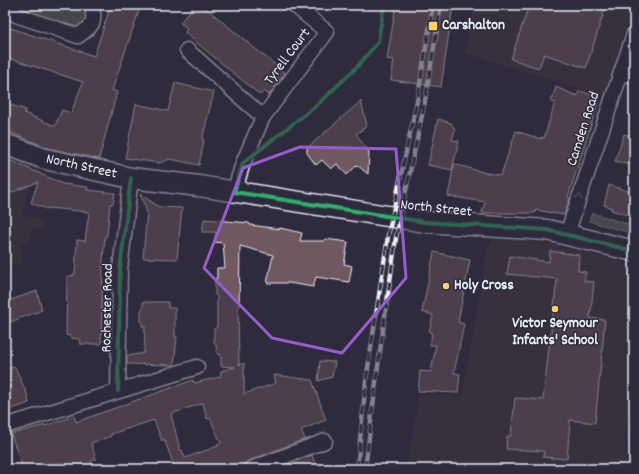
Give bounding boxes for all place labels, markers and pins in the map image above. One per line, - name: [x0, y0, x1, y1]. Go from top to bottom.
- place label: Carshalton: [442, 15, 505, 37]
- marker: Carshalton: [427, 20, 439, 32]
- place label: Holy Cross: [454, 275, 514, 297]
- marker: Holy Cross: [441, 281, 451, 291]
- marker: Victor Seymour Infants' School: [550, 304, 560, 314]
- place label: Victor Seymour Infants' School: [512, 313, 598, 352]

